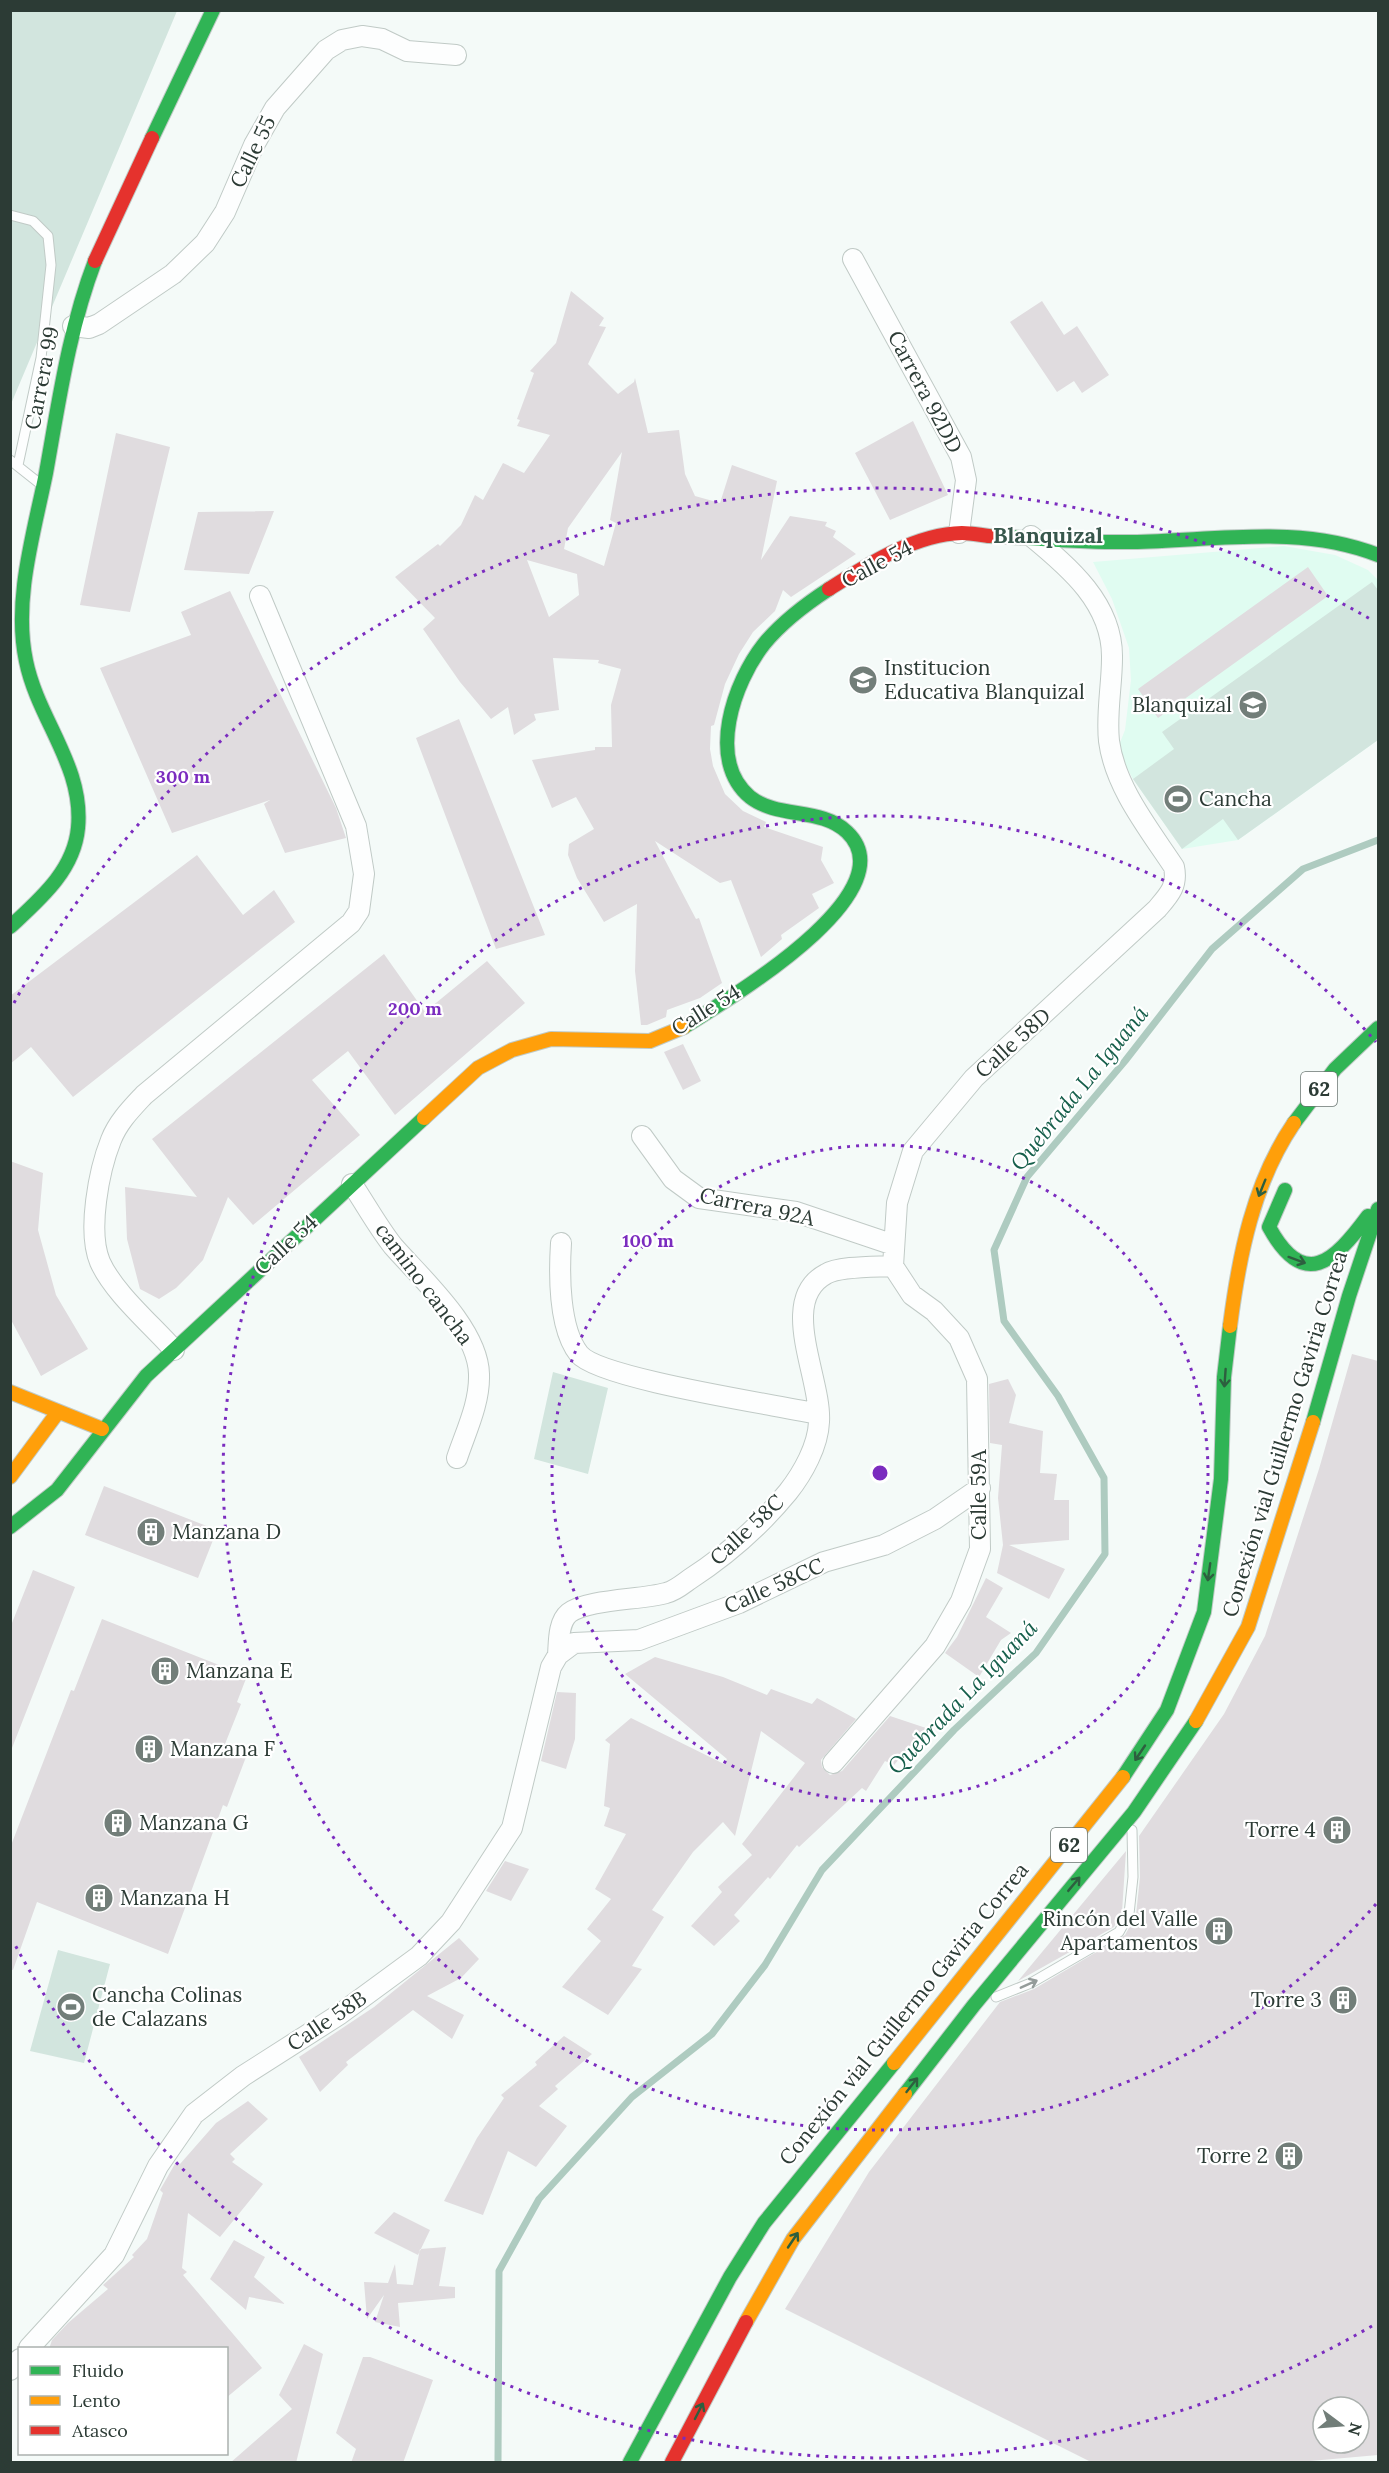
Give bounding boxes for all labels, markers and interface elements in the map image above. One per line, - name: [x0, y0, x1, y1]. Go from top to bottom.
- street label: Calle 55: [224, 111, 282, 192]
- street label: Carrera 99: [18, 324, 65, 432]
- street label: Carrera 92DD: [882, 326, 969, 458]
- district label: Blanquizal: [993, 521, 1103, 549]
- street label: Calle 54: [837, 534, 917, 593]
- place label: Institucion Educativa Blanquizal: [884, 654, 1085, 705]
- school or university icon: Institucion Educativa Blanquizal: [847, 664, 879, 696]
- school or university icon: Blanquizal: [1237, 689, 1269, 721]
- place label: Blanquizal: [1132, 691, 1232, 718]
- text: 300 m: [156, 765, 211, 788]
- sports icon: Cancha: [1162, 783, 1194, 815]
- place label: Cancha: [1199, 785, 1272, 812]
- street label: Calle 54: [666, 978, 745, 1041]
- text: 200 m: [388, 997, 442, 1020]
- water label: Quebrada La Iguaná: [1004, 999, 1155, 1176]
- street label: Calle 58D: [969, 1002, 1056, 1084]
- road number: 62: [1301, 1072, 1337, 1106]
- one-way arrow: [1256, 1178, 1267, 1196]
- street label: Carrera 92A: [697, 1181, 818, 1232]
- street label: Calle 54: [248, 1209, 323, 1281]
- street label: camino cancha: [370, 1217, 479, 1350]
- text: 100 m: [622, 1229, 674, 1252]
- street label: Conexión vial Guillermo Gaviria Correa: [1216, 1247, 1353, 1620]
- one-way arrow: [1288, 1255, 1306, 1266]
- one-way arrow: [1219, 1368, 1230, 1388]
- street label: Calle 59A: [965, 1449, 992, 1540]
- centre of rings: [870, 1463, 890, 1483]
- street label: Calle 58C: [704, 1488, 790, 1571]
- building icon: Manzana D: [135, 1516, 167, 1548]
- place label: Manzana D: [172, 1518, 281, 1545]
- street label: Calle 58CC: [720, 1551, 828, 1620]
- one-way arrow: [1204, 1562, 1215, 1582]
- water label: Quebrada La Iguaná: [881, 1613, 1044, 1780]
- building icon: Manzana E: [149, 1655, 181, 1687]
- place label: Manzana E: [186, 1657, 293, 1684]
- building icon: Manzana F: [133, 1733, 165, 1765]
- place label: Manzana F: [170, 1735, 275, 1762]
- one-way arrow: [1134, 1744, 1147, 1761]
- building icon: Manzana G: [102, 1807, 134, 1839]
- place label: Manzana G: [139, 1809, 249, 1836]
- building icon: Torre 4: [1321, 1814, 1353, 1846]
- place label: Torre 4: [1245, 1816, 1316, 1843]
- road number: 62: [1051, 1828, 1087, 1862]
- street label: Conexión vial Guillermo Gaviria Correa: [773, 1857, 1034, 2170]
- one-way arrow: [1067, 1877, 1080, 1893]
- building icon: Manzana H: [83, 1882, 115, 1914]
- place label: Manzana H: [120, 1884, 230, 1911]
- place label: Rincón del Valle Apartamentos: [1043, 1905, 1198, 1956]
- building icon: Rincón del Valle Apartamentos: [1203, 1915, 1235, 1947]
- one-way arrow: [1019, 1977, 1037, 1989]
- place label: Cancha Colinas de Calazans: [92, 1981, 242, 2032]
- street label: Calle 58B: [282, 1984, 372, 2057]
- building icon: Torre 3: [1327, 1984, 1359, 2016]
- place label: Torre 3: [1251, 1986, 1322, 2013]
- sports icon: Cancha Colinas de Calazans: [55, 1991, 87, 2023]
- one-way arrow: [906, 2078, 919, 2094]
- building icon: Torre 2: [1273, 2140, 1305, 2172]
- place label: Torre 2: [1197, 2142, 1268, 2169]
- one-way arrow: [788, 2232, 800, 2249]
- legend: [18, 2347, 228, 2455]
- text: Fluido: [72, 2359, 124, 2382]
- text: Lento: [72, 2389, 120, 2412]
- north arrow: [1311, 2395, 1371, 2455]
- one-way arrow: [694, 2402, 706, 2420]
- text: Atasco: [71, 2419, 128, 2442]
- text: N: [1344, 2420, 1367, 2438]

